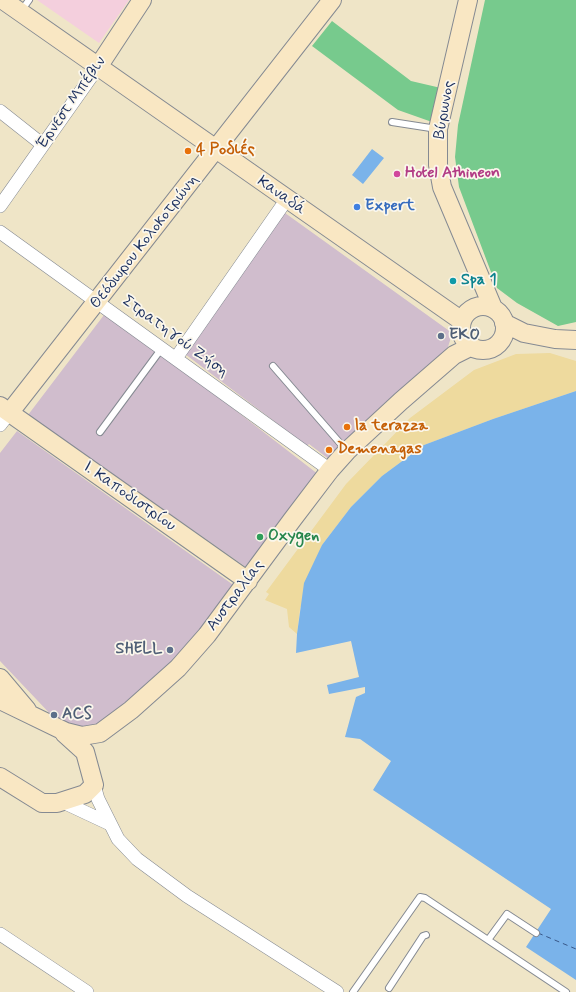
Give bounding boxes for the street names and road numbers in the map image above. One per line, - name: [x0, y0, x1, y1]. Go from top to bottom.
- street label: Έρνεστ Μπέβιν: [33, 53, 111, 153]
- street label: Βύρωνος: [430, 79, 460, 141]
- street label: Θεόδωρου Κολοκοτρώνη: [87, 171, 203, 313]
- street label: Καναδά: [253, 172, 309, 220]
- street label: Στρατηγού Ζήση: [118, 292, 232, 382]
- street label: Ι. Καποδιστρίου: [79, 458, 179, 536]
- street label: Αυστραλίας: [203, 557, 269, 635]

